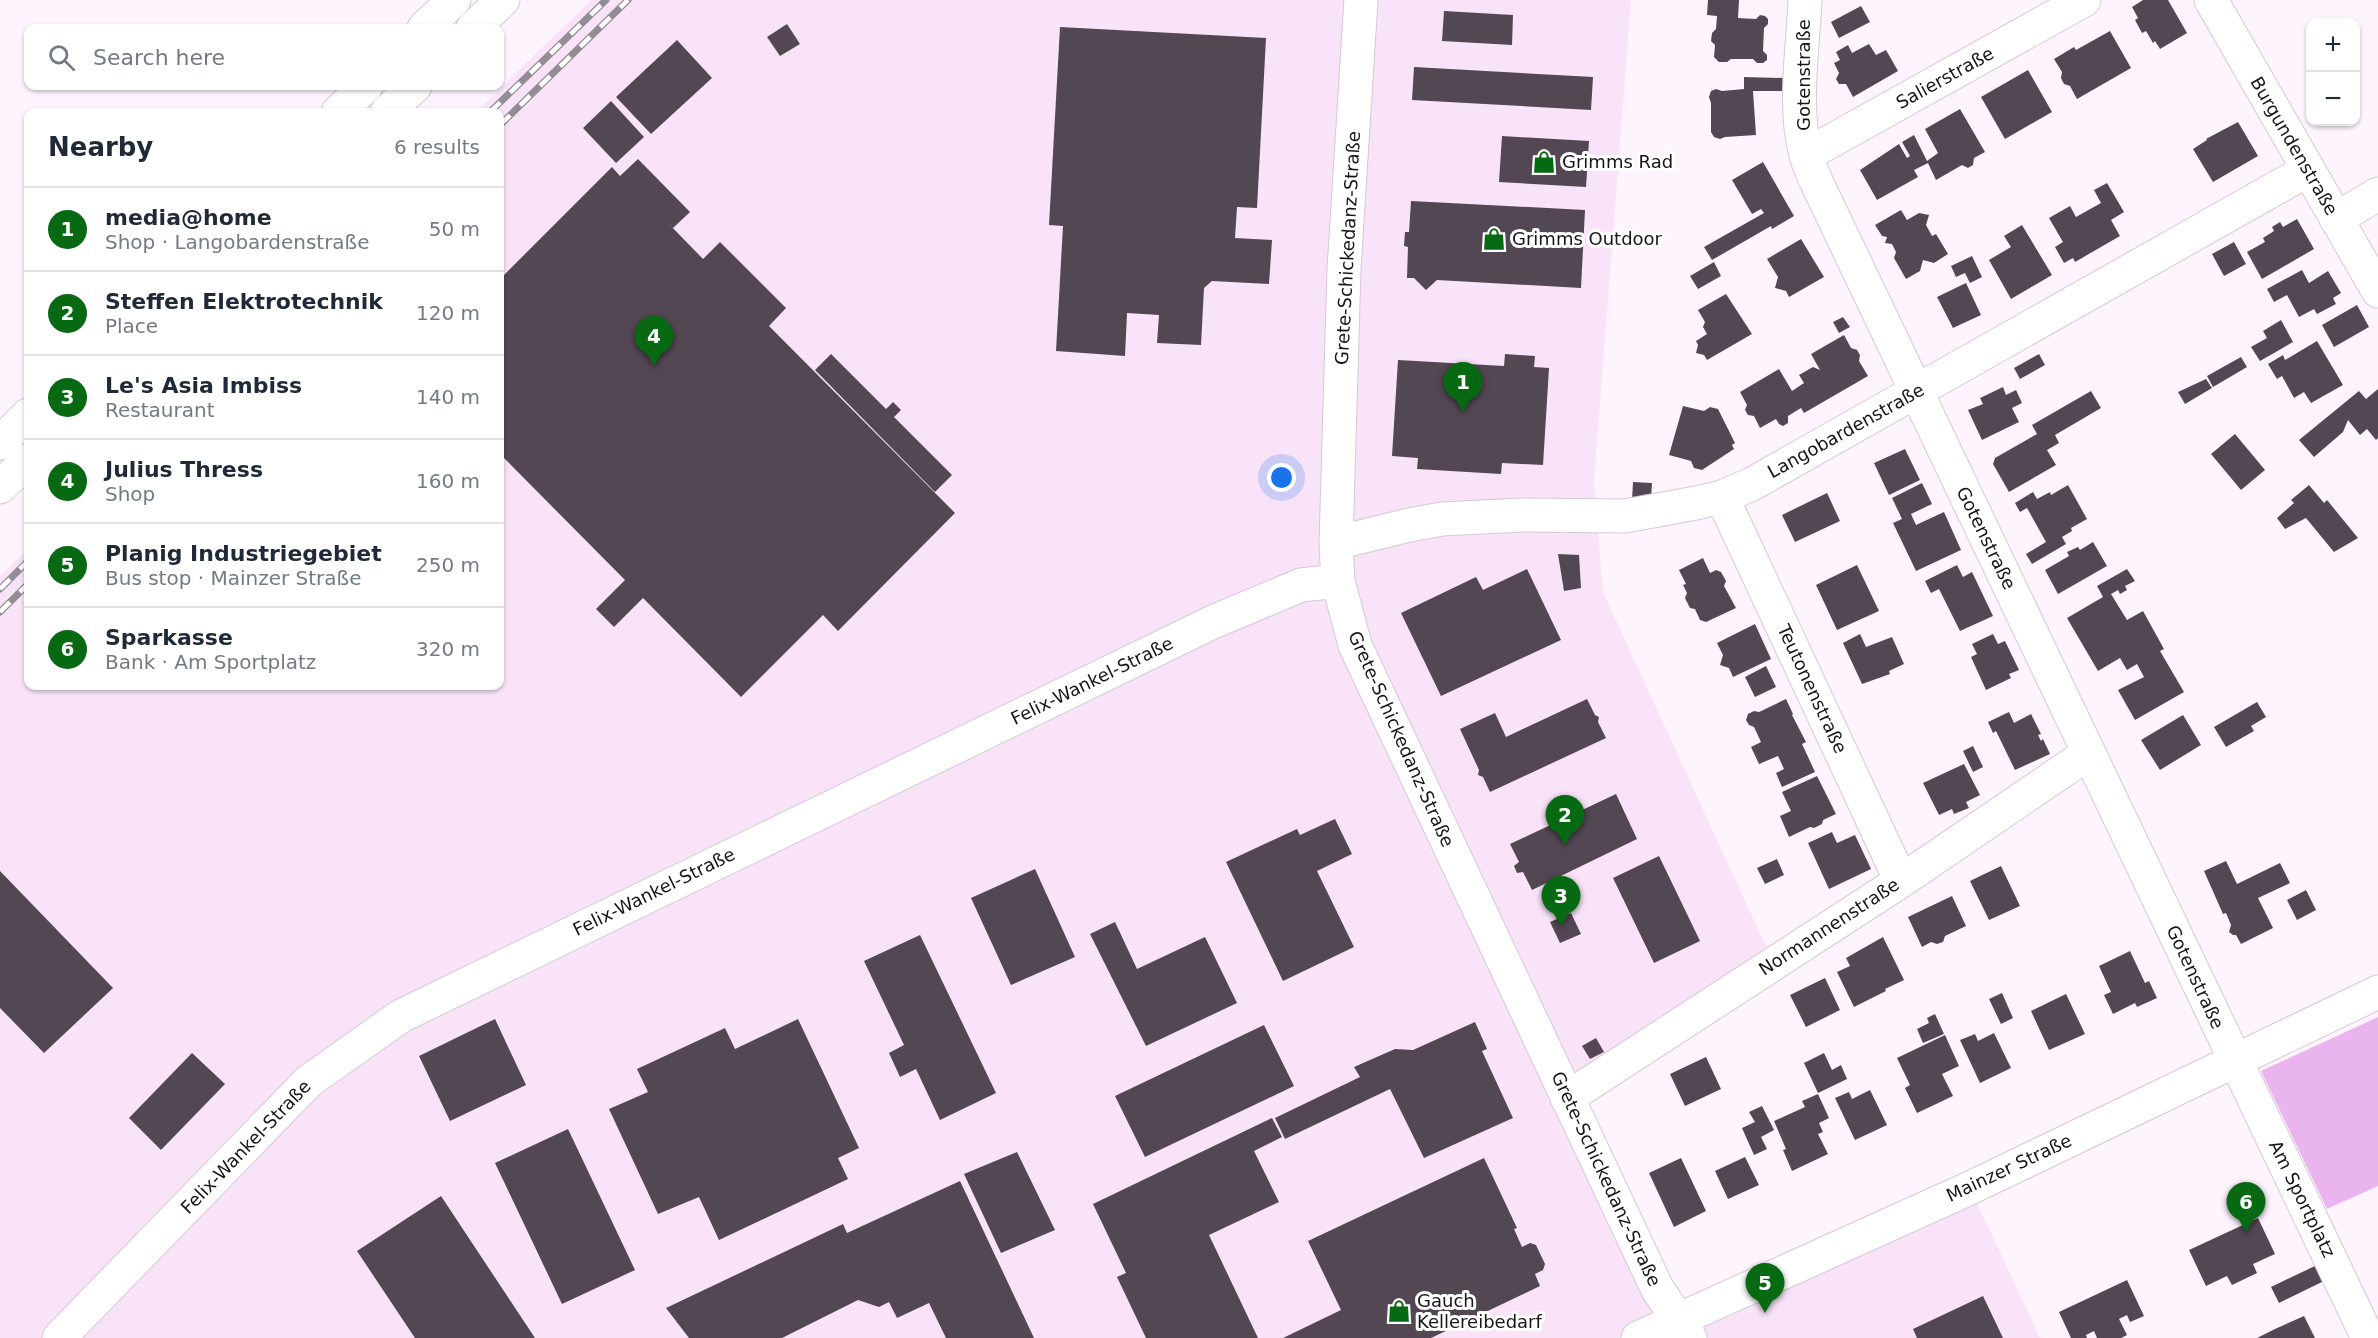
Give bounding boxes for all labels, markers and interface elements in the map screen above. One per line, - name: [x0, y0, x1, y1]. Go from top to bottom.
- map controls: [2306, 18, 2360, 126]
- button: +: [2306, 18, 2360, 72]
- street label: Gotenstraße: [1793, 19, 1814, 131]
- search box: [24, 24, 504, 90]
- icon: search: [45, 41, 78, 74]
- street label: Salierstraße: [1892, 42, 1997, 113]
- text: Search here: [93, 45, 225, 70]
- button: −: [2306, 72, 2360, 126]
- street label: Burgundenstraße: [2246, 73, 2343, 219]
- street label: Grete-Schickedanz-Straße: [1331, 130, 1364, 366]
- text: Nearby: [48, 132, 153, 162]
- text: 6 results: [394, 135, 480, 159]
- shop icon: Grimms Rad: [1531, 149, 1557, 175]
- place label: Grimms Rad: [1562, 151, 1673, 172]
- text: media@home: [105, 205, 272, 230]
- text: 1: [61, 217, 74, 241]
- text: 50 m: [429, 217, 480, 241]
- shop icon: Grimms Outdoor: [1481, 226, 1507, 252]
- place label: Grimms Outdoor: [1512, 228, 1663, 249]
- text: Shop · Langobardenstraße: [105, 230, 370, 254]
- text: Steffen Elektrotechnik: [105, 289, 383, 314]
- text: 2: [61, 301, 74, 325]
- text: 120 m: [416, 301, 480, 325]
- text: Place: [105, 314, 158, 338]
- pin: 4: [634, 316, 674, 366]
- pin: 1: [1444, 362, 1482, 412]
- text: Le's Asia Imbiss: [105, 373, 302, 398]
- street label: Langobardenstraße: [1764, 379, 1928, 482]
- text: 3: [61, 385, 74, 409]
- text: 140 m: [416, 385, 480, 409]
- text: Restaurant: [105, 398, 215, 422]
- text: Julius Thress: [105, 457, 263, 482]
- your location: [1267, 463, 1296, 492]
- text: 4: [61, 469, 74, 493]
- text: 160 m: [416, 469, 480, 493]
- text: Shop: [105, 482, 155, 506]
- street label: Gotenstraße: [1953, 483, 2020, 593]
- text: Planig Industriegebiet: [105, 541, 382, 566]
- text: 5: [61, 553, 74, 577]
- text: 250 m: [416, 553, 480, 577]
- text: Bus stop · Mainzer Straße: [105, 566, 361, 590]
- street label: Teutonenstraße: [1773, 620, 1851, 757]
- text: Sparkasse: [105, 625, 233, 650]
- street label: Grete-Schickedanz-Straße: [1344, 628, 1459, 850]
- street label: Felix-Wankel-Straße: [1007, 632, 1176, 729]
- text: 6: [61, 637, 74, 661]
- text: 320 m: [416, 637, 480, 661]
- text: Bank · Am Sportplatz: [105, 650, 316, 674]
- pin: 2: [1546, 796, 1584, 845]
- street label: Felix-Wankel-Straße: [569, 843, 738, 940]
- street label: Normannenstraße: [1755, 873, 1903, 980]
- pin: 3: [1542, 876, 1580, 926]
- street label: Gotenstraße: [2162, 922, 2229, 1032]
- street label: Grete-Schickedanz-Straße: [1547, 1068, 1665, 1289]
- street label: Felix-Wankel-Straße: [176, 1075, 315, 1218]
- street label: Mainzer Straße: [1943, 1129, 2075, 1206]
- street label: Am Sportplatz: [2265, 1137, 2340, 1261]
- pin: 6: [2226, 1182, 2266, 1232]
- pin: 5: [1746, 1264, 1784, 1313]
- place label: Gauch Kellereibedarf: [1417, 1290, 1542, 1332]
- shop icon: Gauch Kellereibedarf: [1386, 1298, 1412, 1324]

